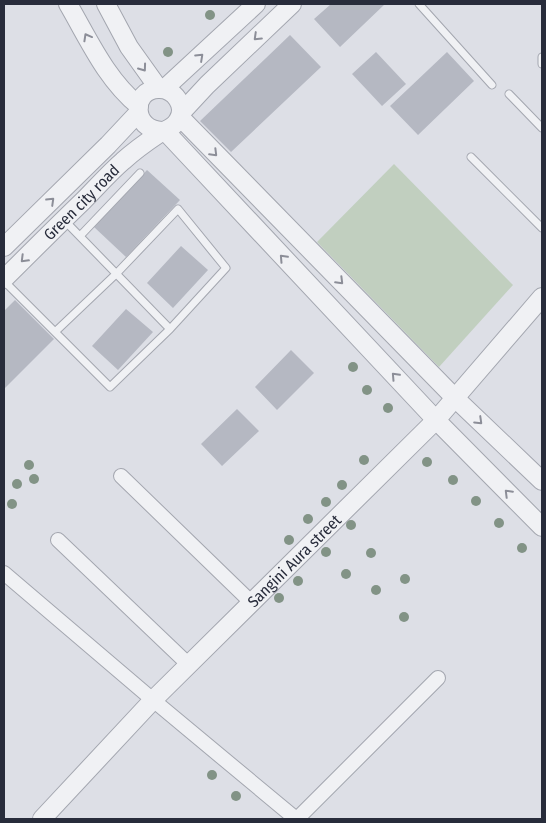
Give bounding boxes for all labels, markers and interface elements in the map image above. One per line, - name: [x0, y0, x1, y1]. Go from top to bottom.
- one-way arrow: [253, 31, 262, 40]
- one-way arrow: [84, 33, 94, 42]
- one-way arrow: [194, 54, 203, 63]
- one-way arrow: [137, 62, 146, 72]
- one-way arrow: [208, 147, 217, 156]
- street label: Green city road: [40, 161, 123, 244]
- one-way arrow: [45, 198, 54, 207]
- one-way arrow: [21, 253, 30, 262]
- one-way arrow: [280, 255, 289, 264]
- one-way arrow: [334, 275, 343, 284]
- one-way arrow: [392, 373, 401, 382]
- one-way arrow: [474, 415, 483, 424]
- one-way arrow: [505, 490, 514, 499]
- street label: Sangini Aura street: [244, 510, 346, 611]

